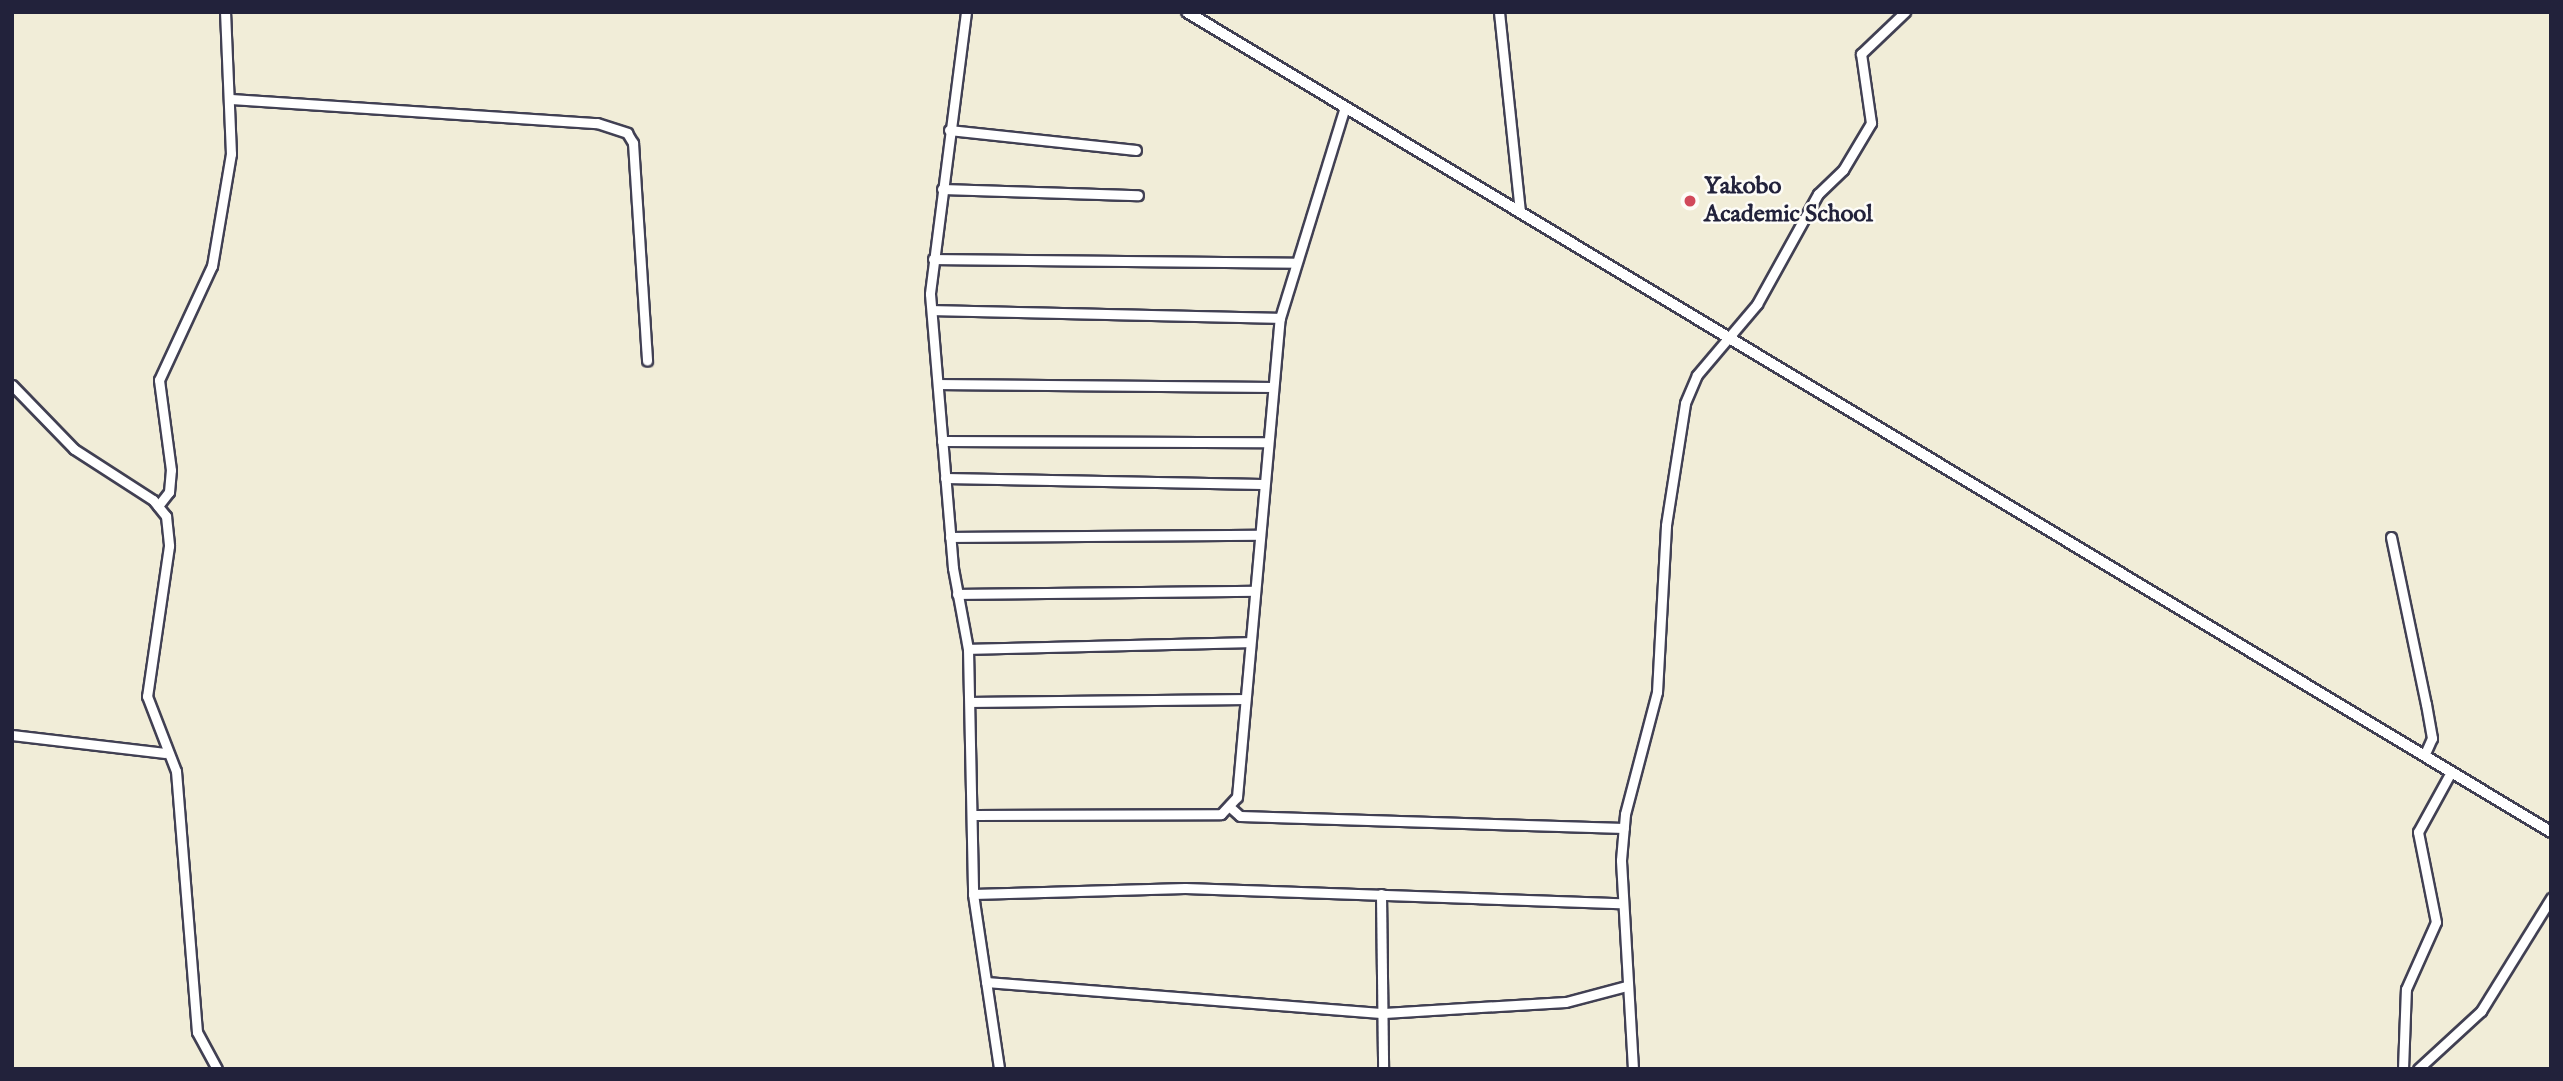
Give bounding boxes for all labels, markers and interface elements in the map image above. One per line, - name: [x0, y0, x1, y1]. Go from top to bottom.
- place label: Yakobo Academic School: [1704, 173, 1873, 229]
- marker: Yakobo Academic School: [1682, 193, 1698, 209]

